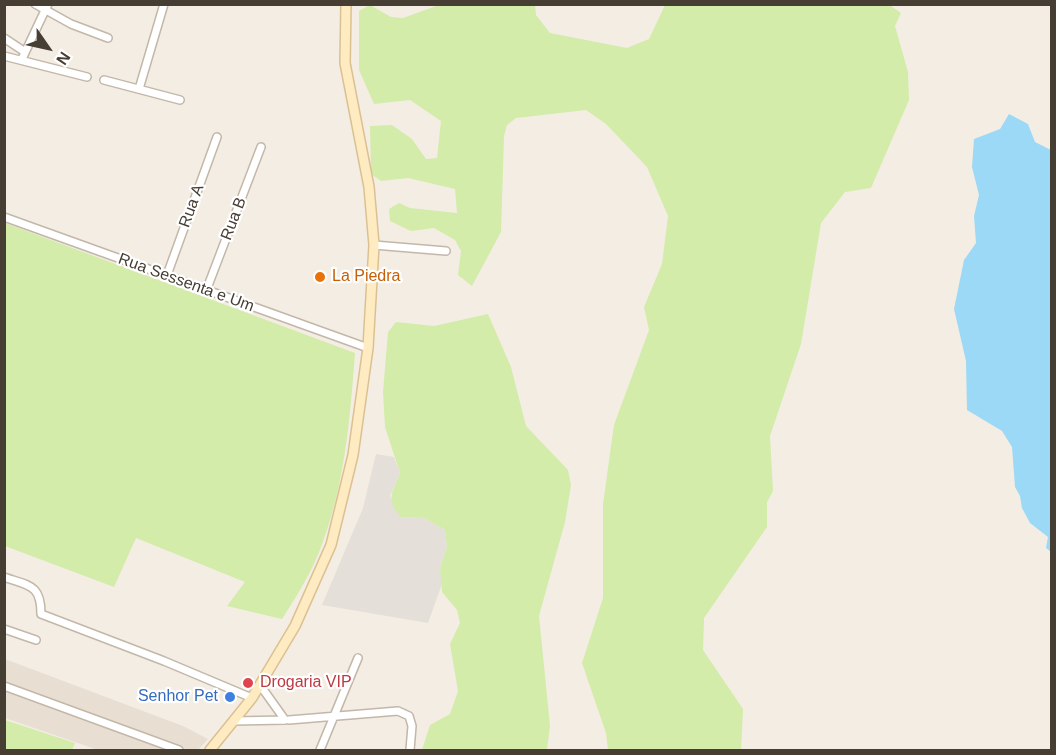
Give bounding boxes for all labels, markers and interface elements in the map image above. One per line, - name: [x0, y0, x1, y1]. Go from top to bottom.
- north arrow: [18, 18, 78, 78]
- text: N: [53, 49, 74, 68]
- street label: Rua A: [175, 182, 209, 230]
- street label: Rua B: [217, 195, 251, 243]
- street label: Rua Sessenta e Um: [115, 249, 257, 317]
- place label: La Piedra: [332, 267, 400, 287]
- marker: La Piedra: [313, 270, 327, 284]
- place label: Drogaria VIP: [260, 673, 352, 693]
- marker: Drogaria VIP: [241, 676, 255, 690]
- place label: Senhor Pet: [138, 687, 218, 707]
- marker: Senhor Pet: [223, 690, 237, 704]

